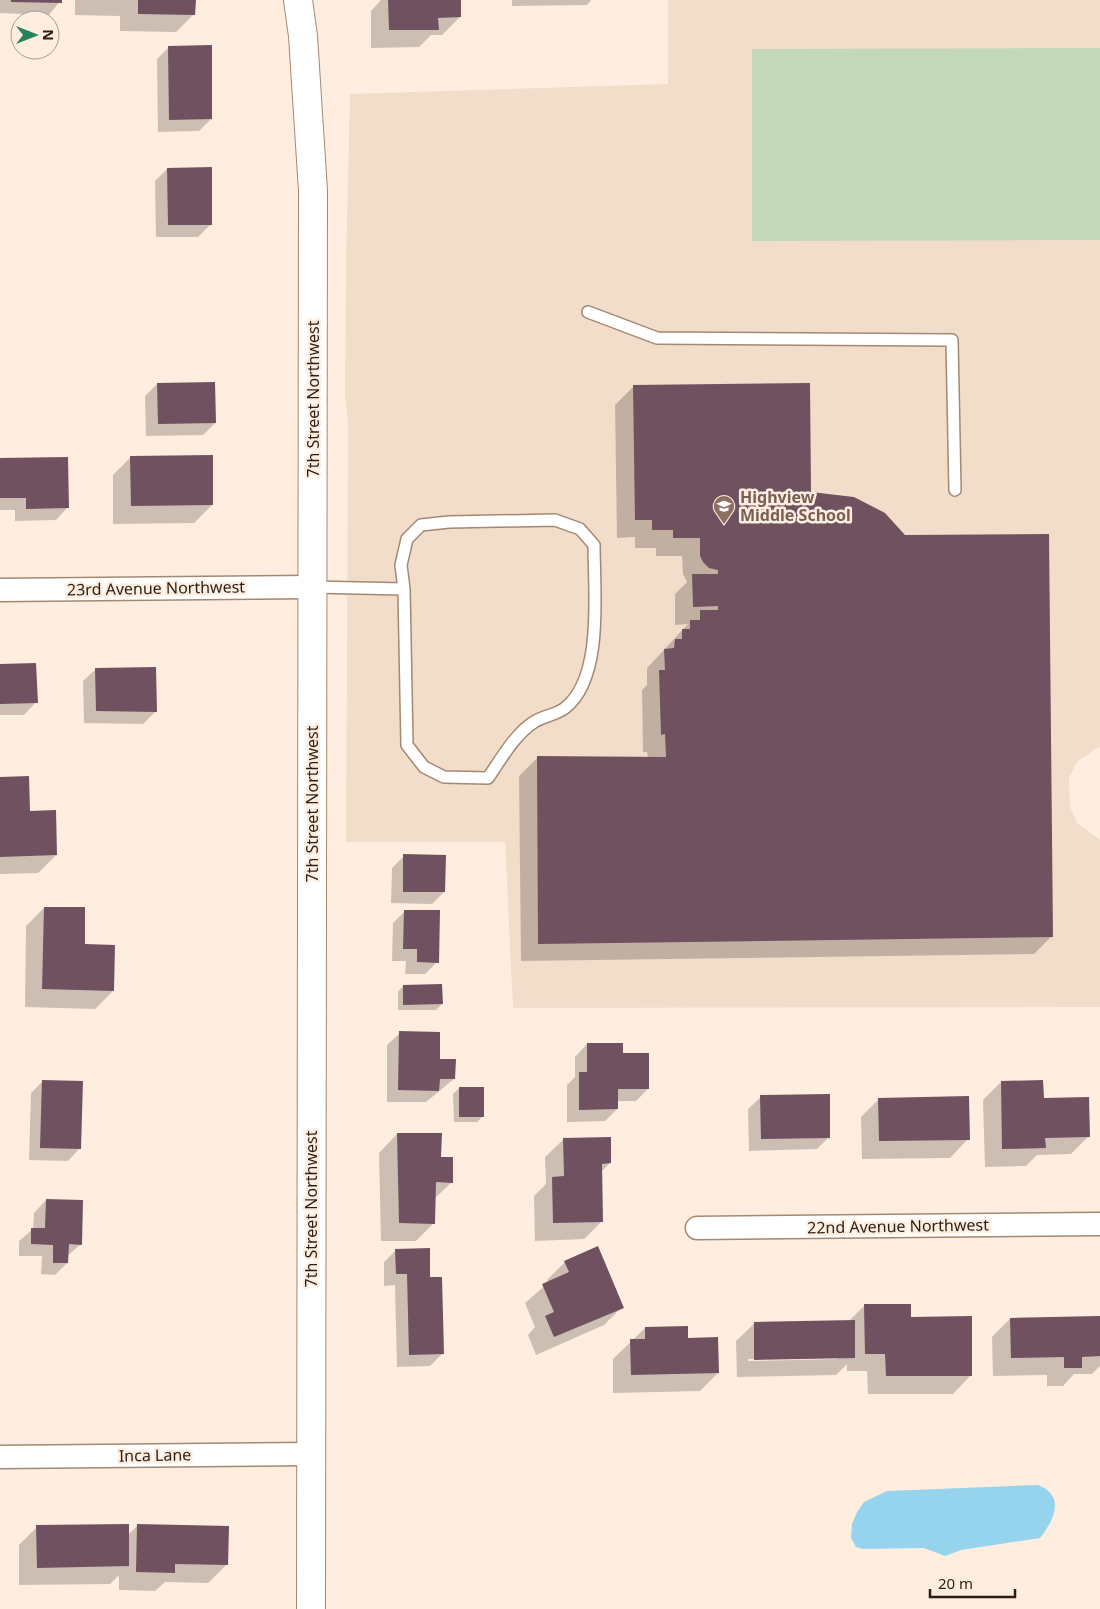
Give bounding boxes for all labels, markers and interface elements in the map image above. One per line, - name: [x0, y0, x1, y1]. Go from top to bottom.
- north arrow: [10, 10, 60, 60]
- text: N: [39, 29, 58, 41]
- street label: 7th Street Northwest: [302, 320, 324, 477]
- place label: Highview Middle School: [740, 486, 851, 526]
- school or university icon: Highview Middle School: [712, 494, 736, 525]
- street label: 23rd Avenue Northwest: [67, 575, 245, 601]
- street label: 7th Street Northwest: [301, 725, 323, 882]
- street label: 7th Street Northwest: [300, 1130, 322, 1287]
- street label: 22nd Avenue Northwest: [807, 1213, 989, 1239]
- street label: Inca Lane: [119, 1443, 191, 1467]
- scale bar: [930, 1566, 1015, 1598]
- text: 20 m: [938, 1573, 973, 1593]

